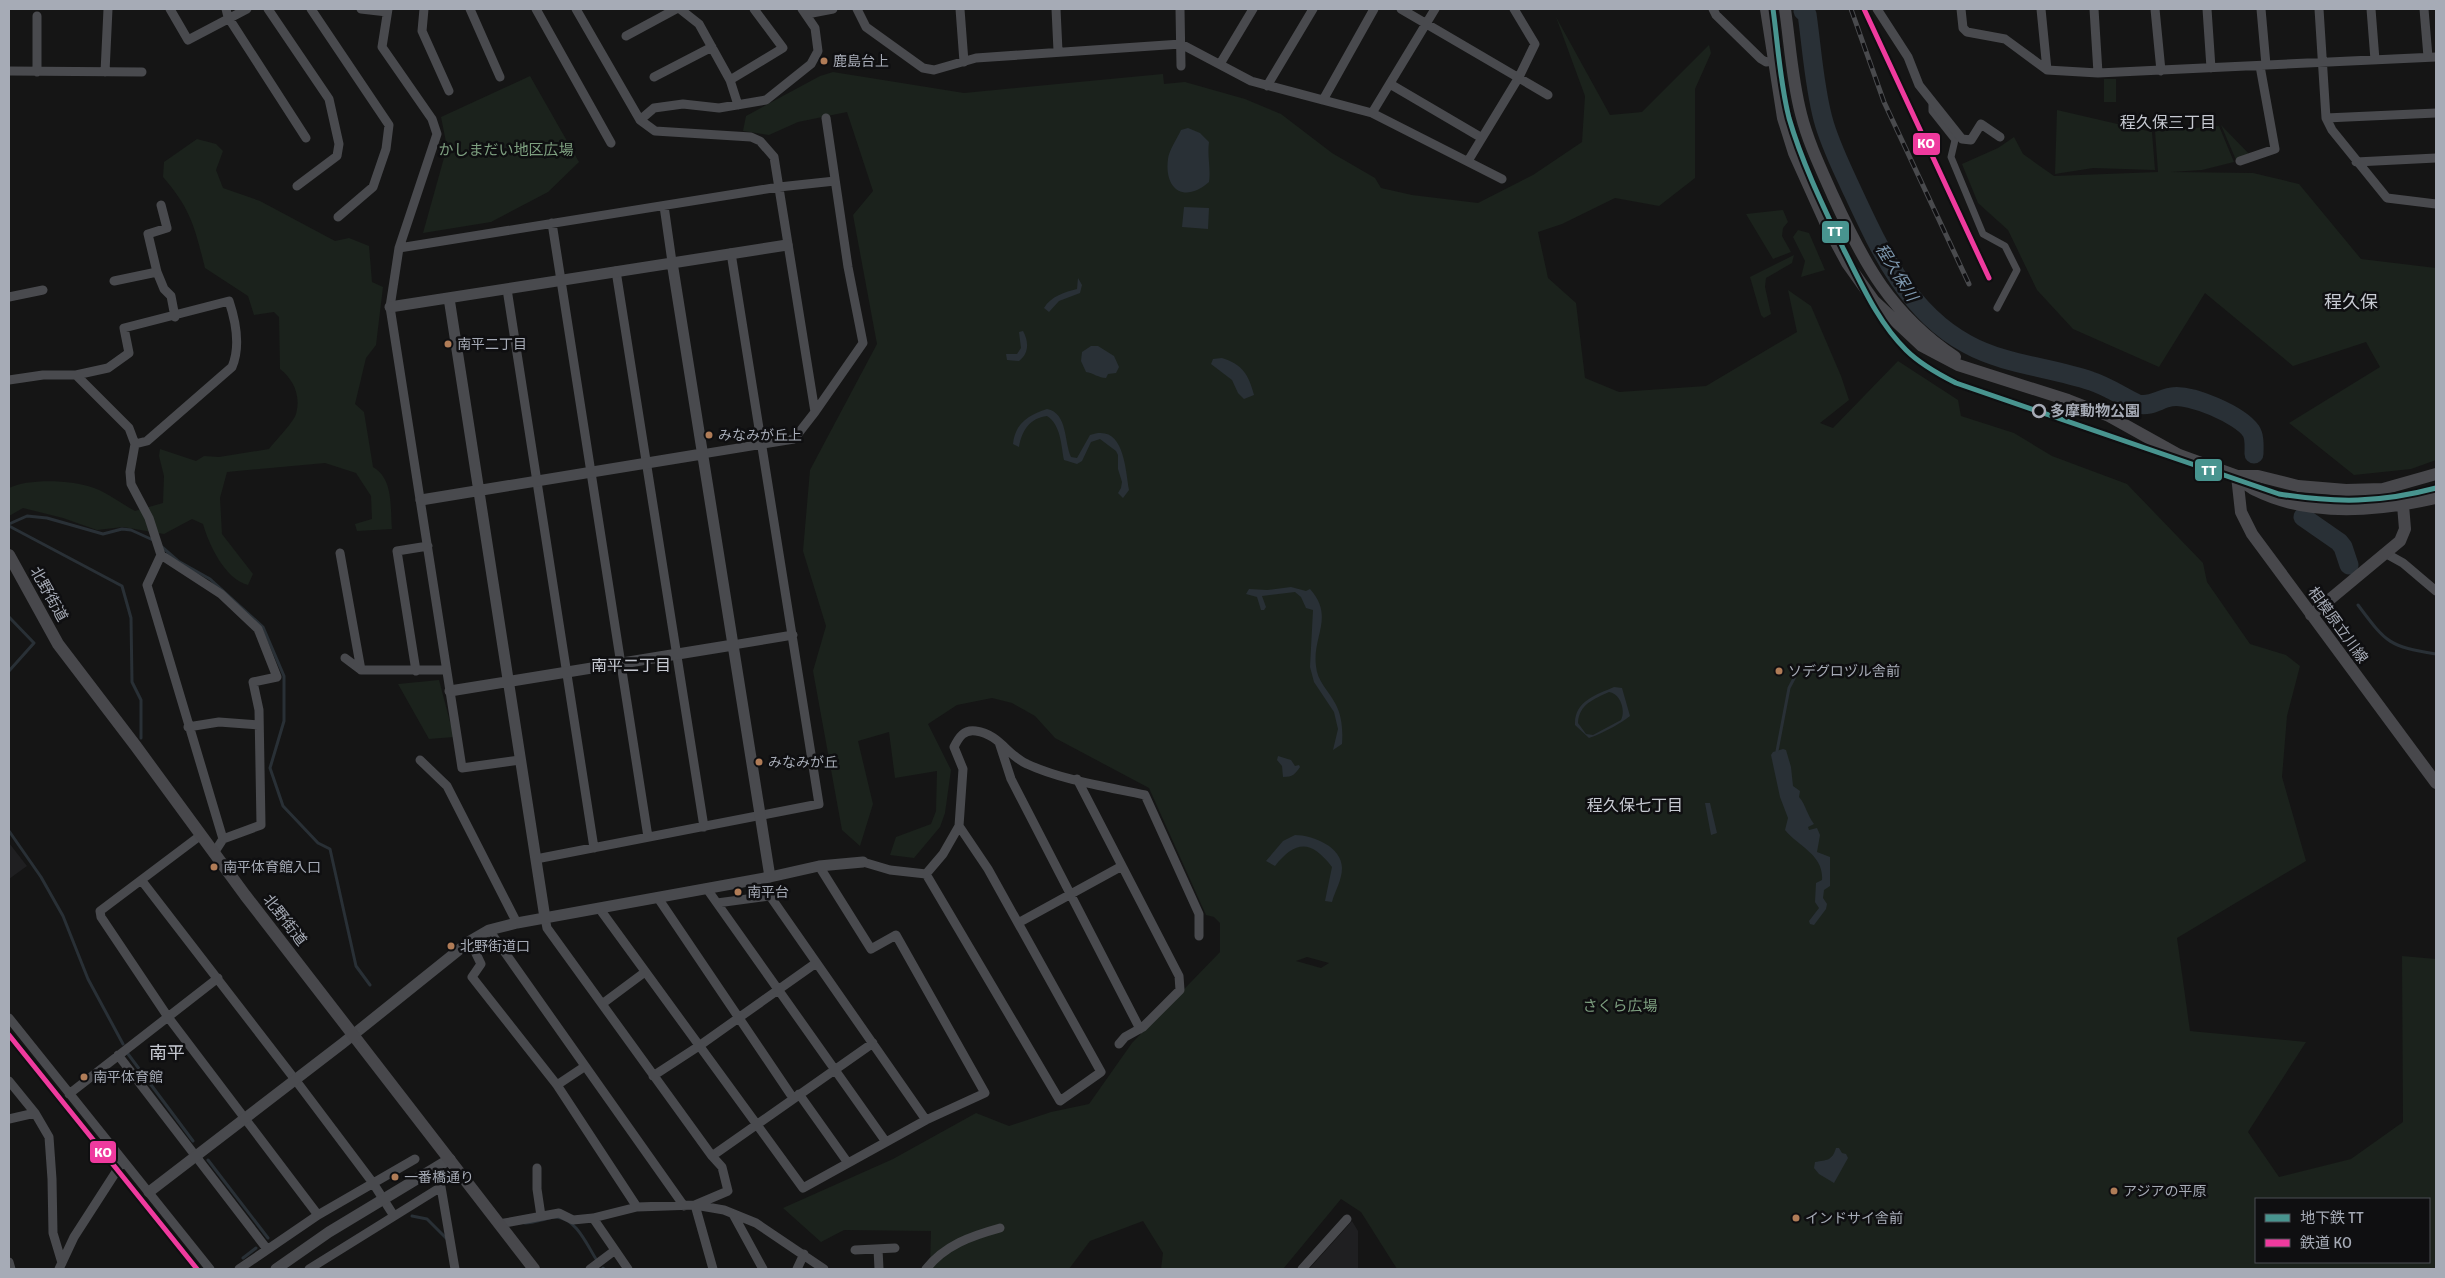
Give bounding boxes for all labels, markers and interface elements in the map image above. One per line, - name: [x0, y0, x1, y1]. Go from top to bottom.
- place label: 鹿島台上: [833, 53, 889, 70]
- marker: 鹿島台上: [819, 56, 829, 66]
- district label: 程久保三丁目: [2120, 113, 2216, 133]
- line badge: KO: [1912, 132, 1941, 156]
- text: KO: [1917, 135, 1935, 152]
- park label: かしまだい地区広場: [438, 141, 574, 159]
- line badge: TT: [1821, 220, 1850, 244]
- text: TT: [1828, 223, 1843, 240]
- water label: 程久保川: [1871, 240, 1923, 307]
- district label: 程久保: [2324, 291, 2378, 313]
- place label: 南平二丁目: [457, 336, 527, 353]
- marker: 南平二丁目: [443, 339, 453, 349]
- place label: 多摩動物公園: [2050, 402, 2140, 420]
- marker: 多摩動物公園: [2032, 404, 2046, 418]
- place label: みなみが丘上: [718, 427, 802, 444]
- marker: みなみが丘上: [704, 430, 714, 440]
- line badge: TT: [2194, 458, 2223, 482]
- text: TT: [2202, 462, 2217, 479]
- street label: 北野街道: [27, 563, 71, 625]
- street label: 相模原立川線: [2304, 583, 2372, 667]
- district label: 南平二丁目: [591, 656, 671, 676]
- place label: ソデグロヅル舎前: [1788, 663, 1900, 680]
- marker: ソデグロヅル舎前: [1774, 666, 1784, 676]
- place label: みなみが丘: [768, 754, 838, 771]
- marker: みなみが丘: [754, 757, 764, 767]
- district label: 程久保七丁目: [1587, 796, 1683, 816]
- place label: 南平体育館入口: [223, 859, 321, 876]
- marker: 南平体育館入口: [209, 862, 219, 872]
- place label: 南平台: [747, 884, 789, 901]
- marker: 南平台: [733, 887, 743, 897]
- street label: 北野街道: [259, 891, 311, 949]
- place label: 北野街道口: [460, 938, 530, 955]
- marker: 北野街道口: [446, 941, 456, 951]
- park label: さくら広場: [1582, 997, 1658, 1015]
- district label: 南平: [149, 1042, 185, 1064]
- place label: 南平体育館: [93, 1069, 163, 1086]
- marker: 南平体育館: [79, 1072, 89, 1082]
- line badge: KO: [89, 1140, 117, 1164]
- text: KO: [94, 1144, 112, 1161]
- place label: 一番橋通り: [404, 1169, 474, 1186]
- marker: 一番橋通り: [390, 1172, 400, 1182]
- place label: アジアの平原: [2123, 1183, 2206, 1200]
- marker: アジアの平原: [2109, 1186, 2119, 1196]
- legend: [2255, 1198, 2430, 1263]
- text: 地下鉄 TT: [2300, 1209, 2364, 1227]
- place label: インドサイ舎前: [1805, 1210, 1903, 1227]
- marker: インドサイ舎前: [1791, 1213, 1801, 1223]
- text: 鉄道 KO: [2300, 1234, 2352, 1252]

